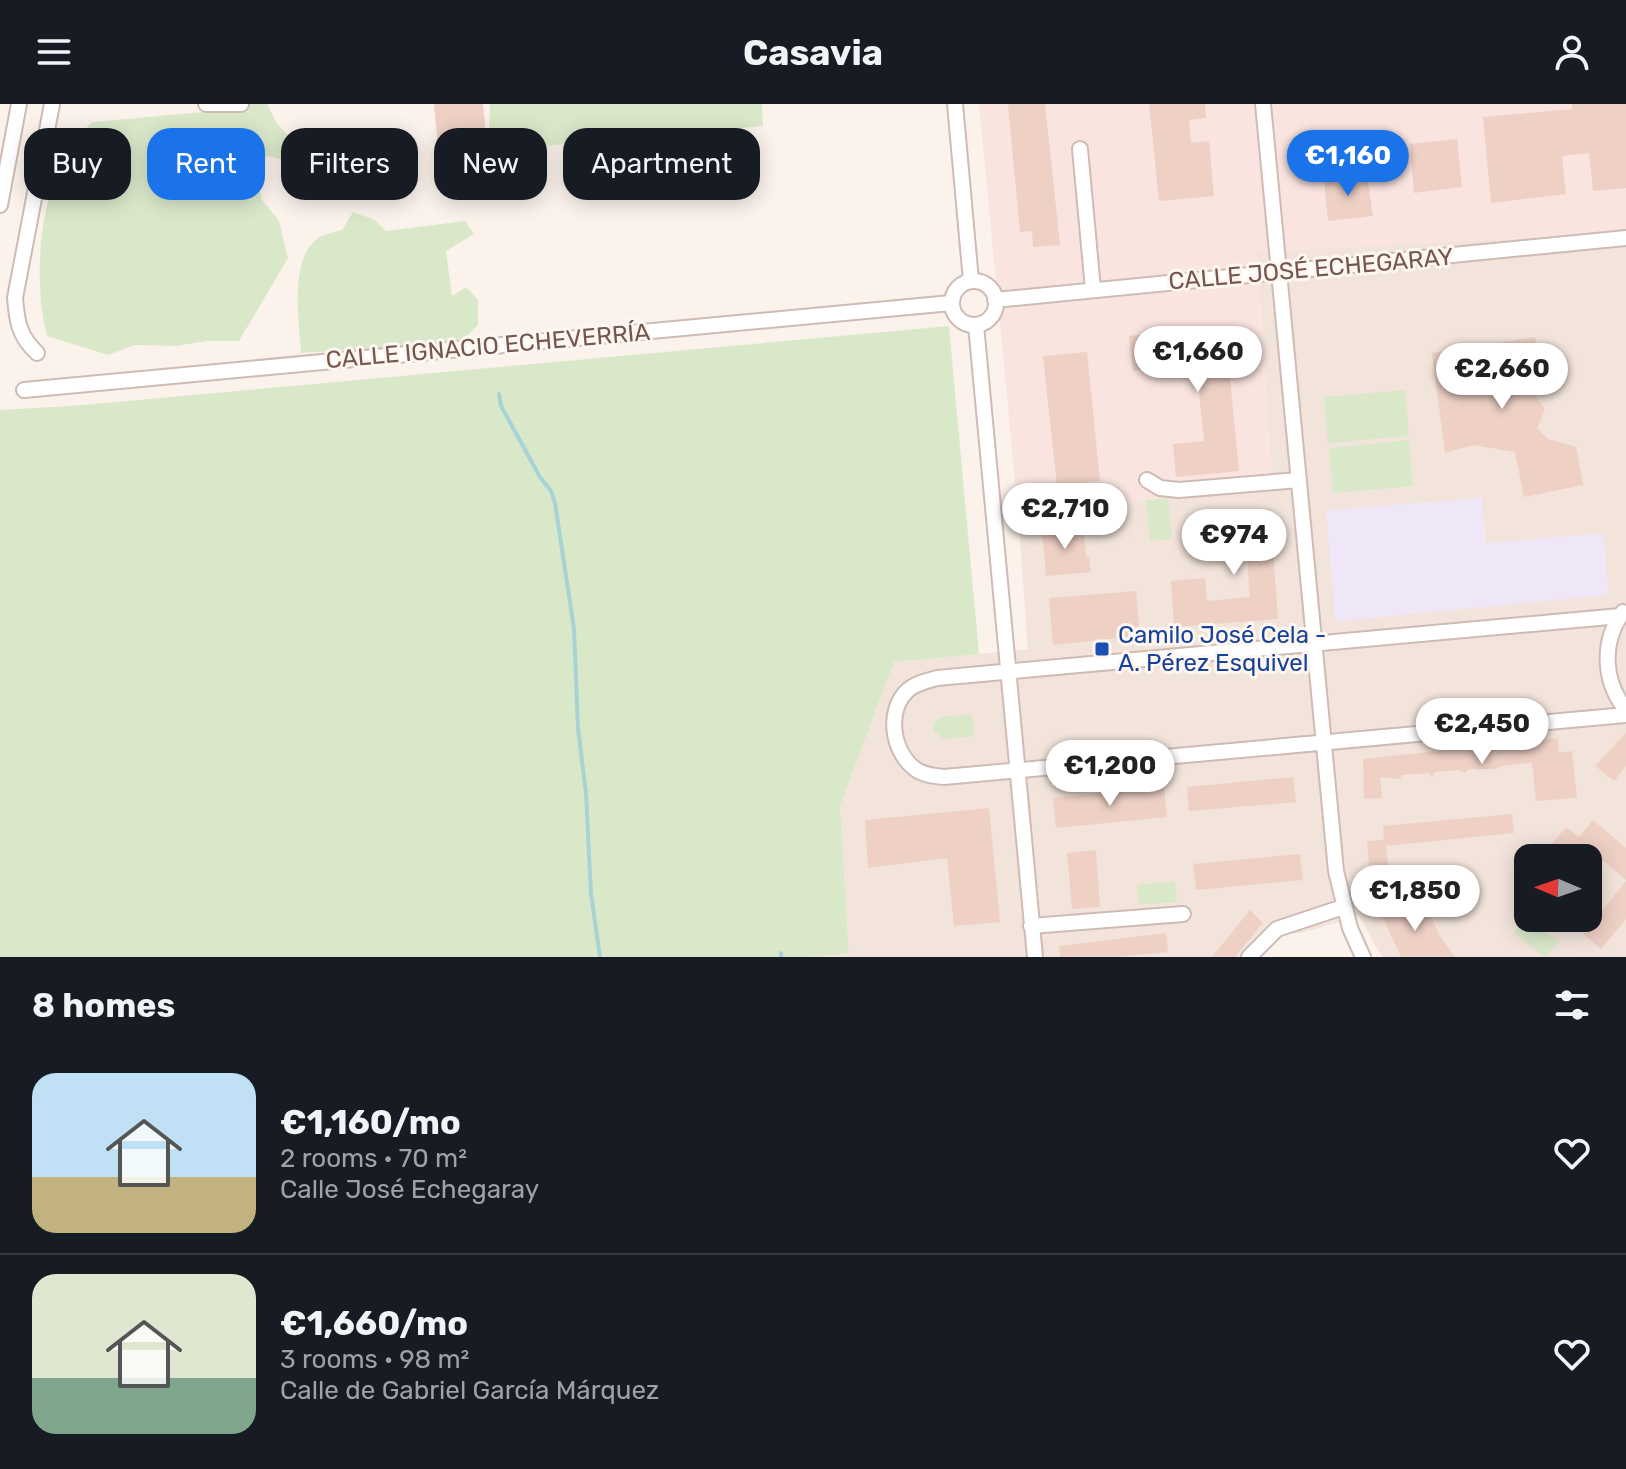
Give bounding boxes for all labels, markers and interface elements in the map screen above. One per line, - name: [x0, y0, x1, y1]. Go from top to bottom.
- icon: menu: [32, 30, 76, 74]
- icon: person: [1550, 30, 1594, 74]
- text: Casavia: [743, 31, 883, 74]
- chip: Buy: [24, 128, 131, 200]
- chip: Rent: [147, 128, 265, 200]
- chip: Filters: [281, 128, 418, 200]
- chip: New: [434, 128, 547, 200]
- chip: Apartment: [563, 128, 760, 200]
- pin: €1,160: [1283, 130, 1413, 198]
- text: €1,160: [1305, 140, 1391, 171]
- street label: CALLE JOSÉ ECHEGARAY: [1167, 243, 1455, 295]
- street label: CALLE IGNACIO ECHEVERRÍA: [325, 318, 651, 374]
- pin: €1,660: [1133, 326, 1263, 394]
- text: €1,660: [1152, 336, 1244, 367]
- pin: €2,660: [1437, 343, 1567, 411]
- text: €2,660: [1454, 353, 1550, 384]
- pin: €2,710: [1000, 483, 1130, 551]
- text: €2,710: [1020, 493, 1110, 524]
- pin: €974: [1187, 509, 1281, 577]
- text: €974: [1200, 519, 1268, 550]
- place label: Camilo José Cela - A. Pérez Esquivel: [1118, 621, 1326, 677]
- marker: Camilo José Cela - A. Pérez Esquivel: [1093, 640, 1111, 658]
- pin: €2,450: [1417, 698, 1547, 766]
- text: €2,450: [1434, 708, 1530, 739]
- pin: €1,200: [1045, 740, 1175, 808]
- text: €1,200: [1064, 750, 1156, 781]
- north arrow: [1514, 844, 1602, 932]
- map controls: [1514, 844, 1602, 932]
- pin: €1,850: [1350, 865, 1480, 933]
- text: €1,850: [1369, 875, 1461, 906]
- icon: filters: [1550, 983, 1594, 1027]
- text: 8 homes: [32, 985, 175, 1026]
- text: €1,160/mo: [280, 1102, 461, 1143]
- icon: home: [96, 1105, 192, 1201]
- icon: heart: [1550, 1131, 1594, 1175]
- text: 2 rooms · 70 m²: [280, 1143, 467, 1174]
- text: Calle José Echegaray: [280, 1174, 539, 1205]
- text: €1,660/mo: [280, 1303, 468, 1344]
- icon: home: [96, 1306, 192, 1402]
- icon: heart: [1550, 1332, 1594, 1376]
- text: 3 rooms · 98 m²: [280, 1344, 469, 1375]
- text: Calle de Gabriel García Márquez: [280, 1375, 659, 1406]

